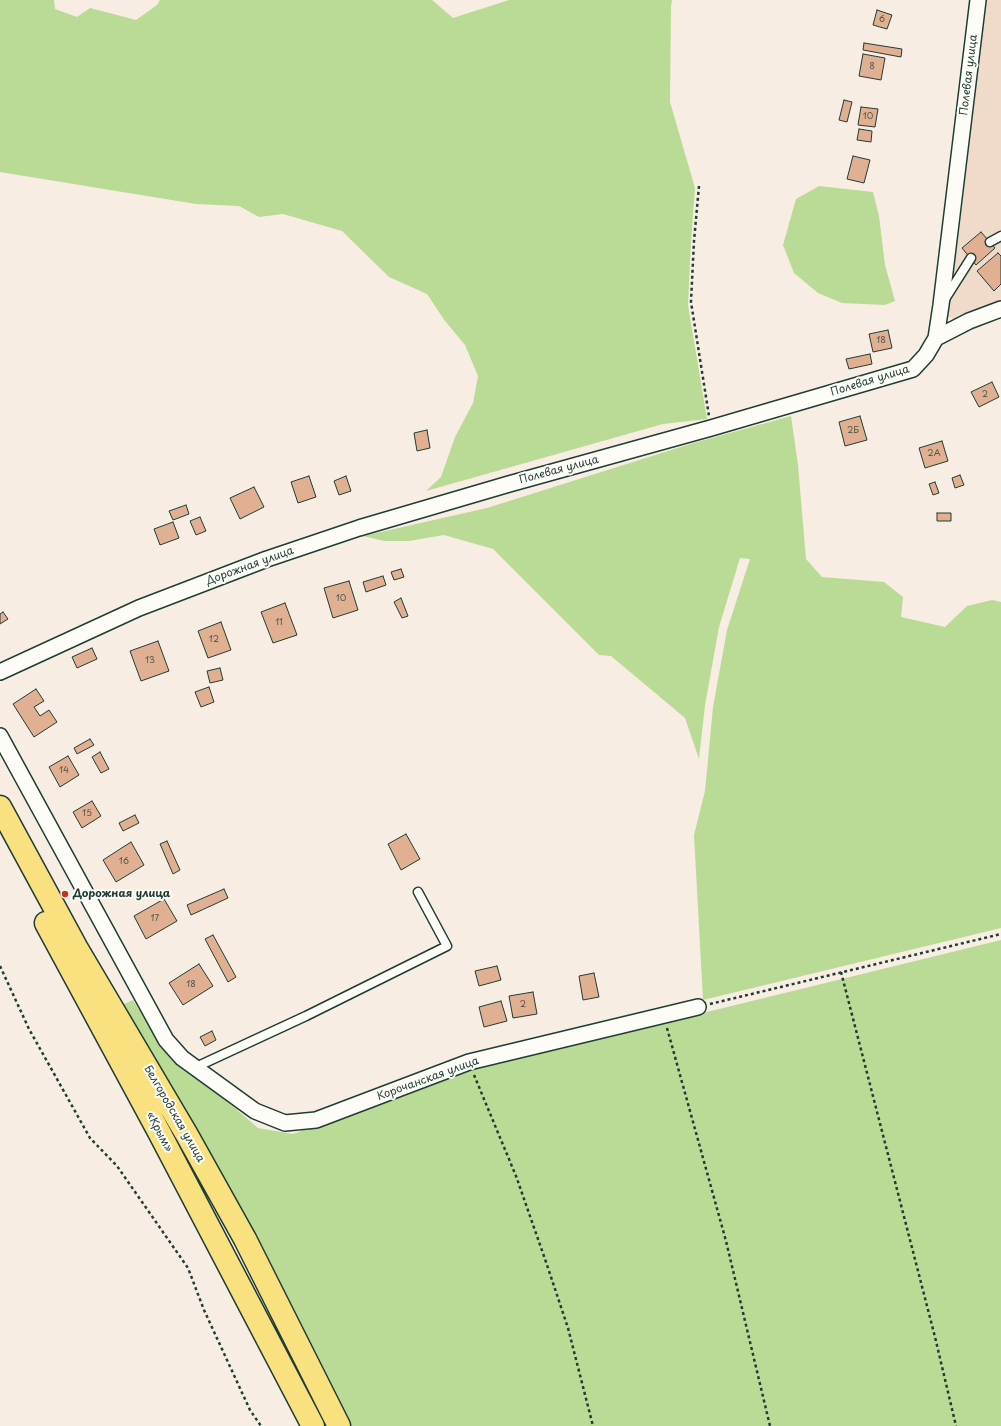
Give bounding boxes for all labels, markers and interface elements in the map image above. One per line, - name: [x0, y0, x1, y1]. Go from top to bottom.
- house number: 6: [879, 15, 885, 25]
- street label: Полевая улица: [957, 34, 981, 116]
- house number: 8: [869, 62, 875, 72]
- house number: 10: [863, 112, 873, 122]
- house number: 18: [876, 336, 886, 346]
- street label: Полевая улица: [829, 363, 911, 399]
- house number: 2: [982, 390, 988, 400]
- house number: 2Б: [847, 426, 859, 436]
- house number: 2А: [927, 449, 941, 459]
- street label: Полевая улица: [518, 453, 600, 487]
- street label: Дорожная улица: [204, 544, 296, 588]
- house number: 10: [336, 594, 346, 604]
- house number: 11: [275, 618, 283, 628]
- house number: 12: [209, 635, 219, 645]
- house number: 13: [145, 656, 155, 666]
- house number: 14: [59, 766, 69, 776]
- house number: 15: [82, 809, 92, 819]
- house number: 16: [119, 857, 129, 867]
- place label: Дорожная улица: [73, 887, 170, 901]
- marker: Дорожная улица: [60, 889, 70, 899]
- house number: 17: [151, 914, 159, 924]
- house number: 18: [186, 980, 196, 990]
- house number: 2: [520, 1000, 526, 1010]
- street label: Корочанская улица: [375, 1054, 481, 1104]
- street label: Белгородская улица: [141, 1063, 207, 1165]
- street label: «Крым»: [143, 1110, 175, 1154]

